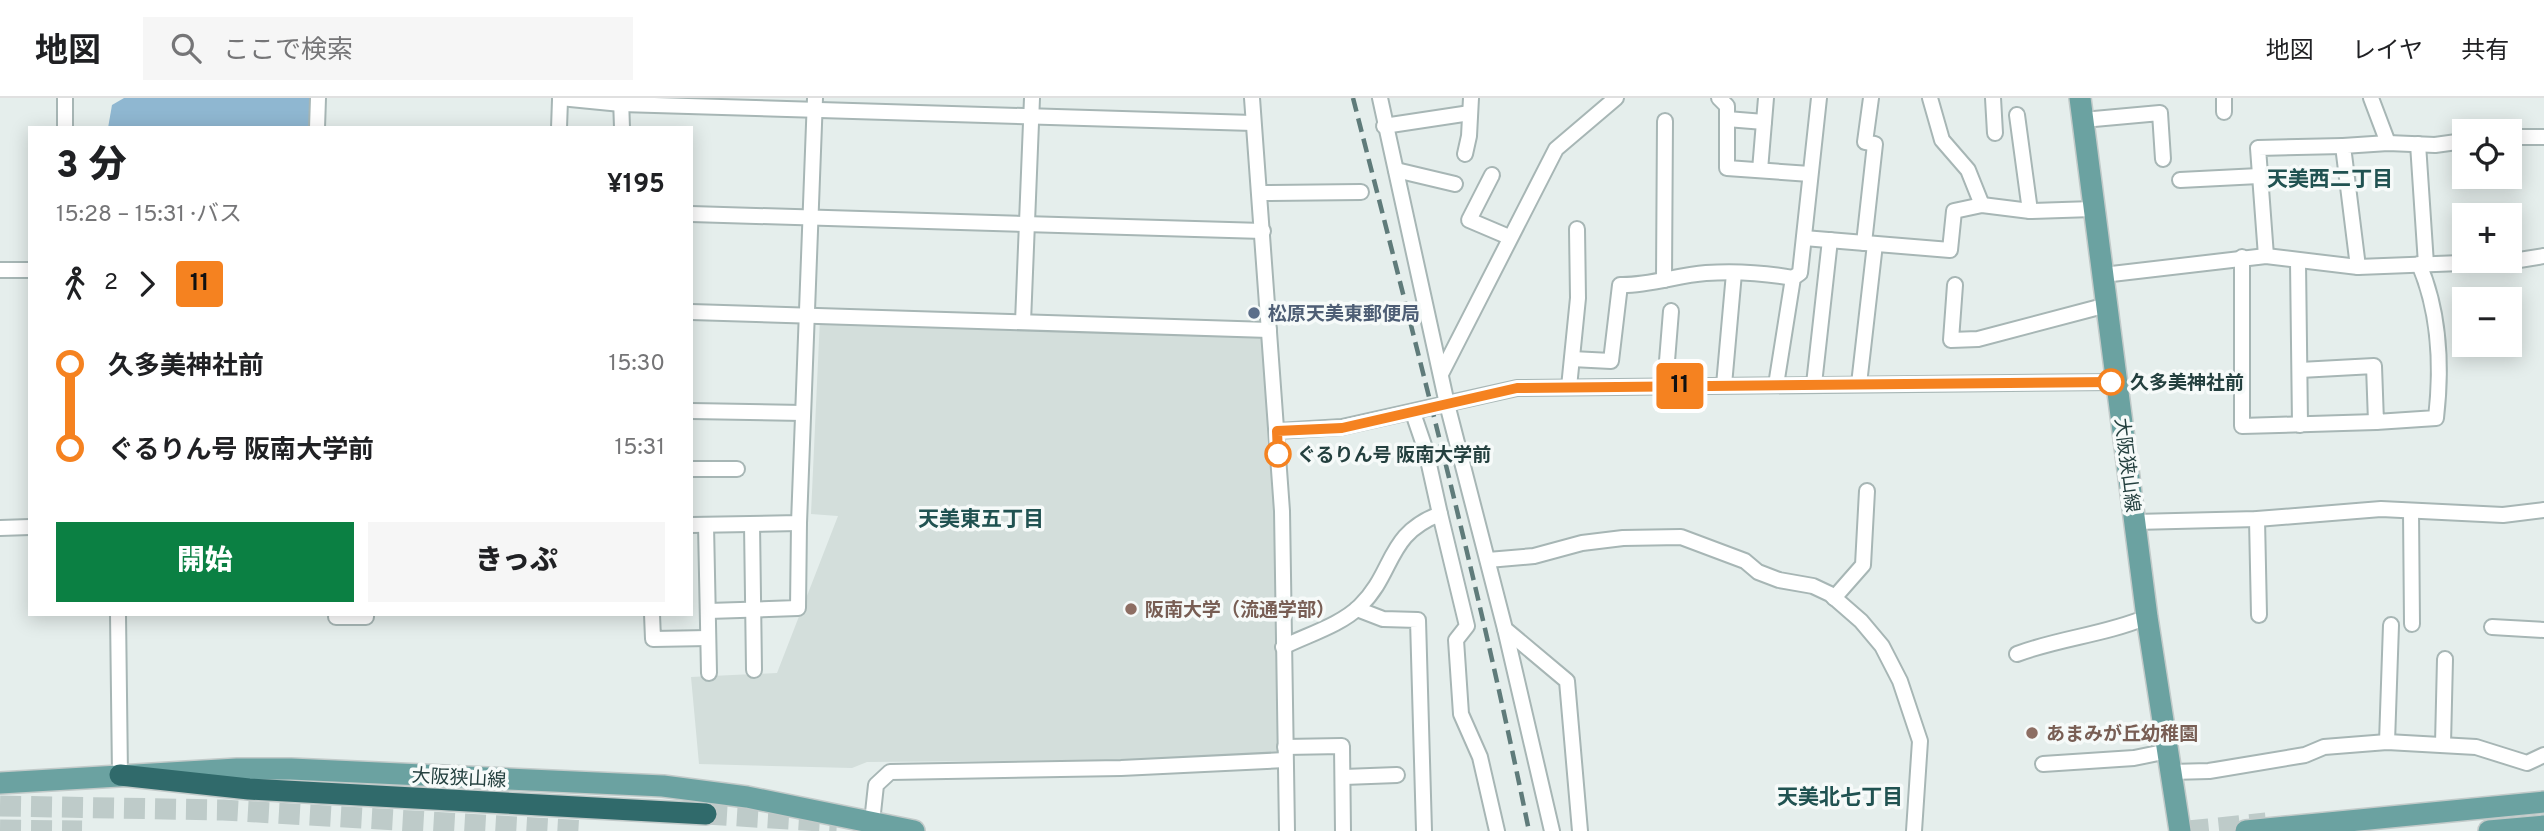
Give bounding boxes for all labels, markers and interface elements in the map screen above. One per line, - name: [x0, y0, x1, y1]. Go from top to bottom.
- search box: [143, 17, 633, 80]
- icon: search: [167, 29, 205, 67]
- text: 地図: [35, 32, 101, 74]
- text: ここで検索: [223, 35, 353, 68]
- text: 地図: [2266, 37, 2314, 67]
- text: レイヤ: [2352, 37, 2423, 67]
- text: 共有: [2461, 37, 2509, 67]
- map controls: [2452, 119, 2522, 357]
- button: locate: [2452, 119, 2522, 189]
- text: 3 分: [56, 143, 126, 192]
- district label: 天美西二丁目: [2267, 167, 2393, 194]
- text: ¥195: [607, 169, 665, 202]
- text: 15:28 – 15:31 · バス: [56, 201, 242, 230]
- button: +: [2452, 203, 2522, 273]
- icon: walk: [56, 265, 94, 303]
- icon: forward: [128, 265, 166, 303]
- text: 2: [104, 269, 118, 298]
- text: 11: [190, 269, 209, 299]
- button: −: [2452, 287, 2522, 357]
- place label: 松原天美東郵便局: [1268, 303, 1420, 327]
- marker: 松原天美東郵便局: [1246, 305, 1262, 321]
- text: 15:30: [609, 350, 665, 379]
- text: 久多美神社前: [108, 351, 264, 384]
- line badge: 11: [1648, 363, 1712, 409]
- marker: 久多美神社前: [2098, 369, 2124, 395]
- text: 11: [1670, 371, 1690, 401]
- place label: 久多美神社前: [2130, 372, 2244, 396]
- street label: 大阪狭山線: [2108, 417, 2144, 514]
- text: 15:31: [615, 434, 665, 463]
- text: ぐるりん号 阪南大学前: [108, 435, 374, 468]
- marker: ぐるりん号 阪南大学前: [1265, 441, 1291, 467]
- place label: ぐるりん号 阪南大学前: [1297, 444, 1491, 468]
- district label: 天美東五丁目: [918, 507, 1044, 534]
- button: 開始: [56, 522, 354, 602]
- button: きっぷ: [368, 522, 665, 602]
- place label: 阪南大学（流通学部）: [1145, 599, 1335, 623]
- marker: 阪南大学（流通学部）: [1123, 601, 1139, 617]
- place label: あまみが丘幼稚園: [2046, 723, 2198, 747]
- marker: あまみが丘幼稚園: [2024, 725, 2040, 741]
- street label: 大阪狭山線: [411, 765, 507, 793]
- district label: 天美北七丁目: [1777, 785, 1903, 812]

